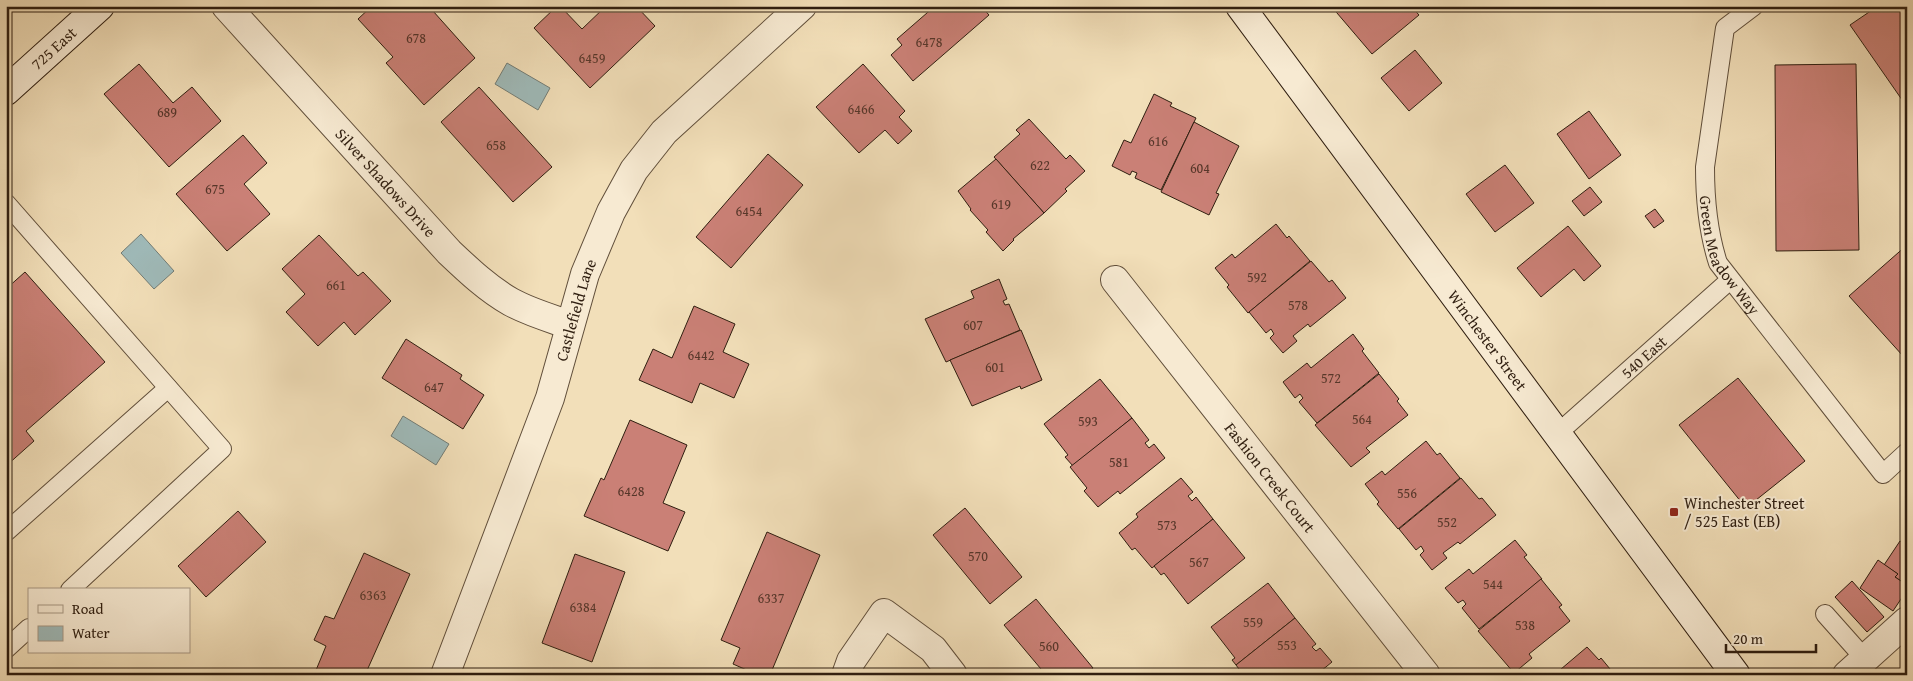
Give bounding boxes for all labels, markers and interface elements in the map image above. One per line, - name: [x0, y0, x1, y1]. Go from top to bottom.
- street label: 725 East: [25, 21, 82, 75]
- house number: 678: [406, 28, 426, 48]
- house number: 6478: [916, 32, 943, 52]
- house number: 6459: [579, 48, 606, 68]
- house number: 6466: [848, 99, 875, 119]
- house number: 689: [157, 102, 177, 122]
- street label: Silver Shadows Drive: [330, 122, 442, 242]
- house number: 616: [1148, 131, 1168, 151]
- house number: 658: [486, 135, 506, 155]
- house number: 622: [1030, 155, 1050, 175]
- house number: 604: [1190, 158, 1210, 178]
- house number: 675: [205, 179, 225, 199]
- house number: 619: [991, 194, 1011, 214]
- street label: Green Meadow Way: [1694, 195, 1766, 320]
- house number: 6454: [736, 201, 763, 221]
- street label: Castlefield Lane: [549, 255, 602, 364]
- house number: 592: [1247, 267, 1267, 287]
- house number: 661: [326, 275, 346, 295]
- street label: Winchester Street: [1442, 285, 1534, 396]
- house number: 578: [1288, 295, 1308, 315]
- house number: 607: [963, 315, 983, 335]
- street label: 540 East: [1615, 330, 1672, 384]
- house number: 6442: [688, 345, 714, 365]
- house number: 601: [985, 357, 1005, 377]
- house number: 572: [1321, 368, 1341, 388]
- house number: 647: [424, 377, 444, 397]
- house number: 564: [1352, 409, 1372, 429]
- house number: 593: [1078, 411, 1098, 431]
- street label: Fashion Creek Court: [1219, 417, 1322, 538]
- house number: 581: [1109, 452, 1129, 472]
- house number: 6428: [618, 481, 645, 501]
- house number: 556: [1397, 483, 1417, 503]
- place label: Winchester Street / 525 East (EB): [1684, 491, 1805, 533]
- marker: Winchester Street / 525 East (EB): [1668, 506, 1680, 518]
- house number: 552: [1437, 512, 1457, 532]
- house number: 573: [1157, 515, 1177, 535]
- house number: 570: [968, 546, 988, 566]
- house number: 567: [1189, 552, 1209, 572]
- house number: 544: [1483, 574, 1503, 594]
- house number: 6363: [360, 585, 386, 605]
- legend: [28, 588, 190, 654]
- house number: 6337: [758, 588, 785, 608]
- house number: 6384: [570, 597, 597, 617]
- text: Road: [72, 598, 103, 619]
- house number: 559: [1243, 612, 1263, 632]
- house number: 538: [1515, 615, 1535, 635]
- scale bar: [1726, 621, 1816, 653]
- text: Water: [72, 622, 110, 643]
- text: 20 m: [1733, 628, 1764, 649]
- house number: 553: [1277, 635, 1297, 655]
- house number: 560: [1039, 636, 1059, 656]

